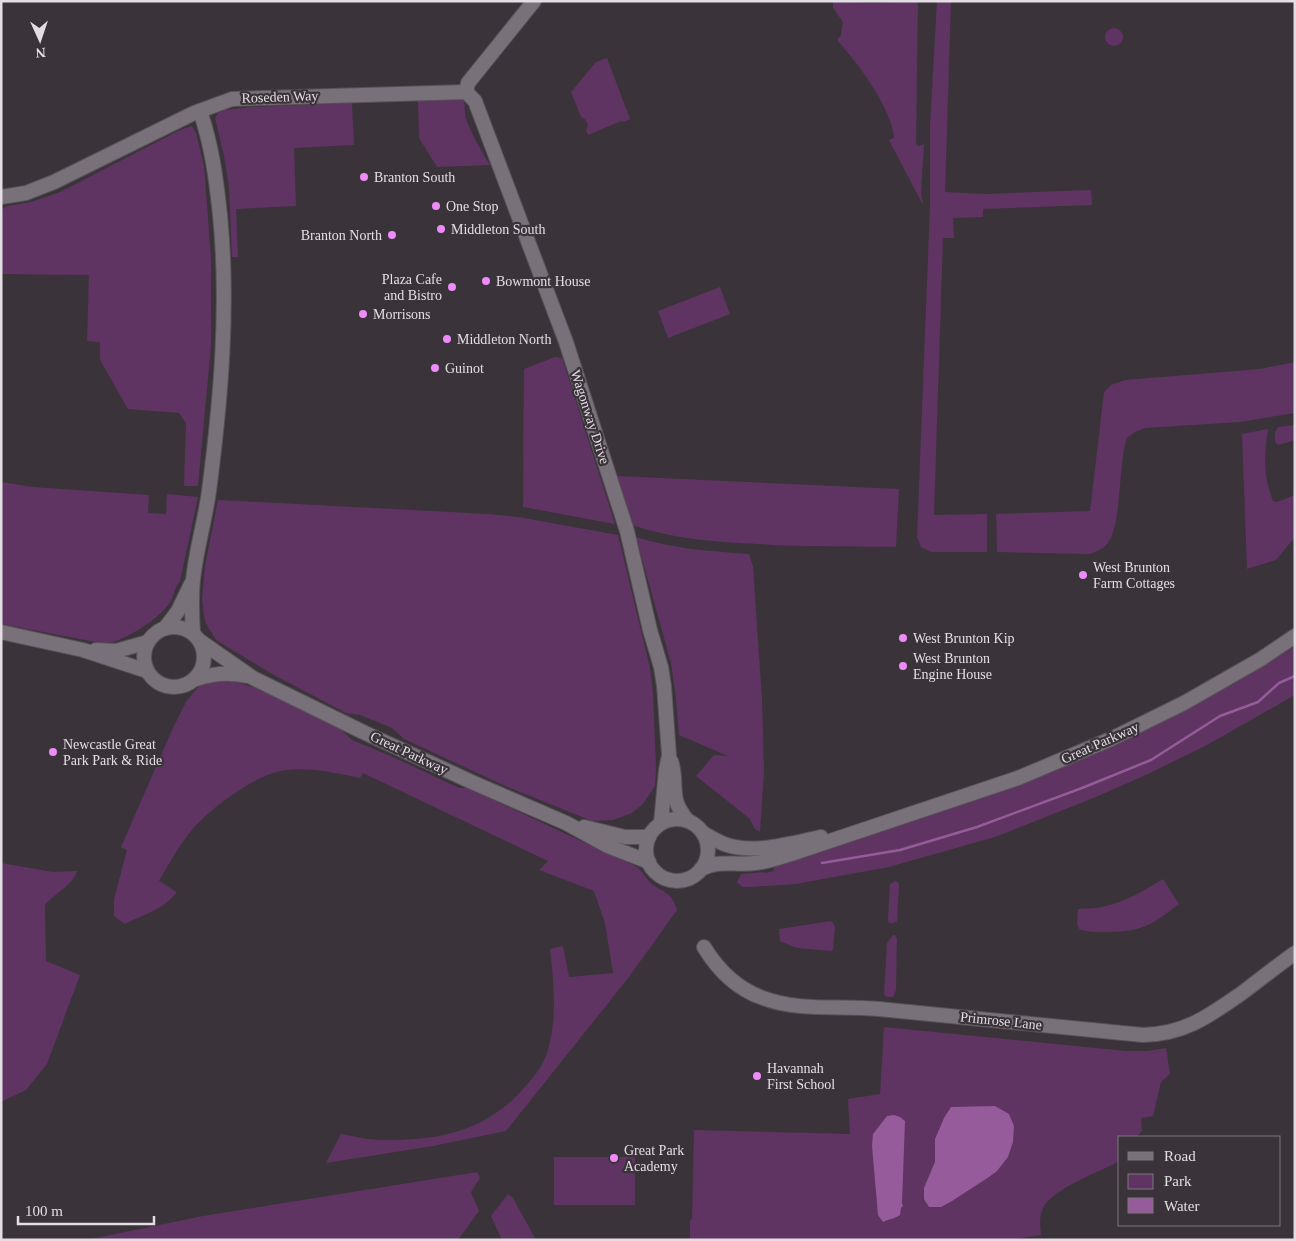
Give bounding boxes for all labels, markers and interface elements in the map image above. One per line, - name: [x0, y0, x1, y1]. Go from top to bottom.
- north arrow: [15, 15, 65, 65]
- text: N: [35, 45, 46, 60]
- street label: Roseden Way: [241, 88, 319, 106]
- place label: Branton South: [374, 170, 455, 185]
- marker: Branton South: [358, 171, 370, 183]
- place label: One Stop: [446, 199, 499, 214]
- marker: One Stop: [430, 200, 442, 212]
- place label: Middleton South: [451, 222, 546, 237]
- marker: Middleton South: [435, 223, 447, 235]
- place label: Branton North: [301, 228, 382, 243]
- marker: Branton North: [386, 229, 398, 241]
- place label: Plaza Cafe and Bistro: [382, 272, 442, 303]
- place label: Bowmont House: [496, 274, 591, 289]
- marker: Bowmont House: [480, 275, 492, 287]
- marker: Plaza Cafe and Bistro: [446, 281, 458, 293]
- place label: Morrisons: [373, 307, 431, 322]
- marker: Morrisons: [357, 308, 369, 320]
- place label: Middleton North: [457, 332, 552, 347]
- marker: Middleton North: [441, 333, 453, 345]
- place label: Guinot: [445, 361, 484, 376]
- marker: Guinot: [429, 362, 441, 374]
- street label: Wagonway Drive: [568, 368, 612, 466]
- place label: West Brunton Farm Cottages: [1093, 560, 1175, 591]
- marker: West Brunton Farm Cottages: [1077, 569, 1089, 581]
- place label: West Brunton Kip: [913, 631, 1015, 646]
- marker: West Brunton Kip: [897, 632, 909, 644]
- place label: West Brunton Engine House: [913, 651, 992, 682]
- marker: West Brunton Engine House: [897, 660, 909, 672]
- street label: Great Parkway: [1059, 719, 1141, 767]
- street label: Great Parkway: [368, 729, 450, 777]
- place label: Newcastle Great Park Park & Ride: [63, 737, 162, 768]
- marker: Newcastle Great Park Park & Ride: [47, 746, 59, 758]
- street label: Primrose Lane: [959, 1009, 1043, 1033]
- place label: Havannah First School: [767, 1061, 835, 1092]
- marker: Havannah First School: [751, 1070, 763, 1082]
- legend: [1118, 1136, 1281, 1226]
- place label: Great Park Academy: [624, 1143, 684, 1174]
- text: Road: [1164, 1148, 1196, 1164]
- marker: Great Park Academy: [608, 1152, 620, 1164]
- text: Park: [1164, 1173, 1192, 1189]
- scale bar: [18, 1194, 154, 1226]
- text: Water: [1164, 1198, 1199, 1214]
- text: 100 m: [25, 1203, 63, 1219]

